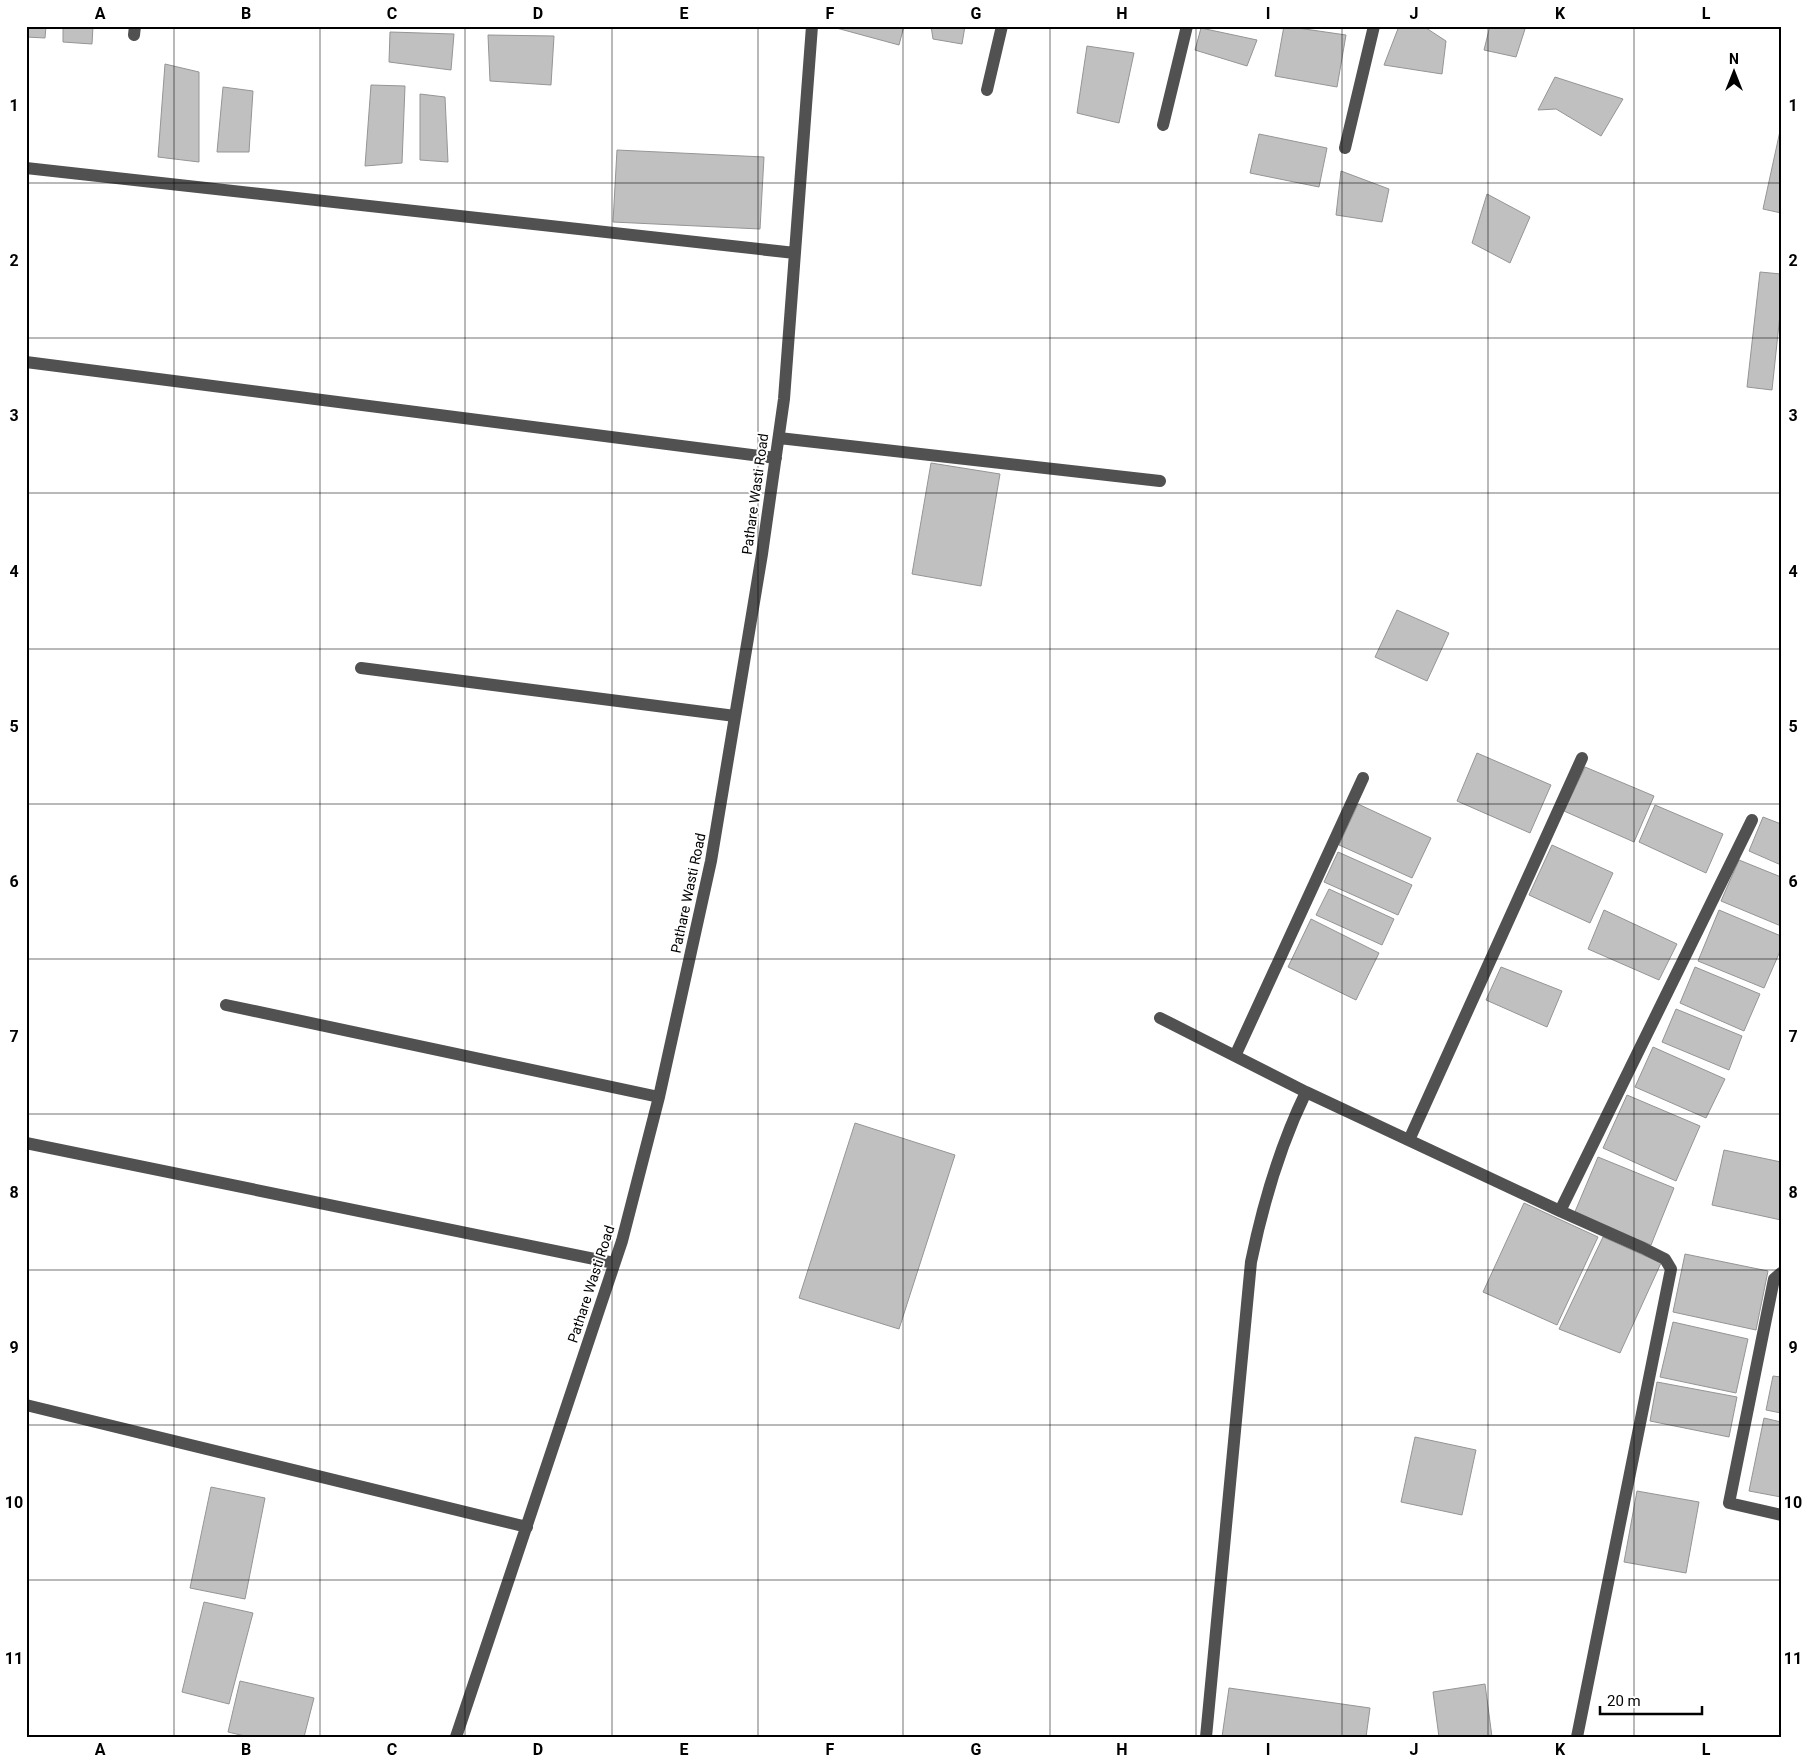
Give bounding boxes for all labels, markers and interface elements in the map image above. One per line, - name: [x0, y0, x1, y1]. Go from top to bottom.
- text: A: [95, 4, 106, 23]
- text: B: [241, 4, 251, 23]
- text: C: [387, 4, 397, 23]
- text: D: [533, 4, 543, 23]
- text: E: [680, 4, 689, 23]
- text: F: [826, 4, 835, 23]
- text: G: [971, 4, 982, 23]
- text: H: [1116, 4, 1128, 23]
- text: I: [1266, 4, 1270, 23]
- text: J: [1410, 4, 1418, 23]
- text: K: [1555, 4, 1566, 23]
- text: L: [1702, 4, 1711, 23]
- north arrow: [1710, 48, 1760, 98]
- text: N: [1729, 51, 1739, 67]
- text: 1: [9, 96, 19, 115]
- text: 1: [1788, 96, 1798, 115]
- text: 2: [9, 251, 19, 270]
- text: 2: [1788, 251, 1798, 270]
- text: 3: [9, 406, 19, 425]
- text: 3: [1788, 406, 1798, 425]
- street label: Pathare Wasti Road: [739, 432, 771, 556]
- text: 4: [9, 562, 19, 581]
- text: 4: [1788, 562, 1798, 581]
- text: 5: [9, 717, 19, 736]
- text: 5: [1788, 717, 1798, 736]
- street label: Pathare Wasti Road: [667, 831, 709, 955]
- text: 6: [9, 872, 19, 891]
- text: 6: [1788, 872, 1798, 891]
- text: 7: [9, 1027, 19, 1046]
- text: 7: [1788, 1027, 1798, 1046]
- text: 8: [9, 1183, 19, 1202]
- text: 8: [1788, 1183, 1798, 1202]
- street label: Pathare Wasti Road: [564, 1223, 618, 1345]
- text: 9: [9, 1338, 19, 1357]
- text: 9: [1788, 1338, 1798, 1357]
- text: 10: [5, 1493, 23, 1512]
- text: 10: [1784, 1493, 1802, 1512]
- text: 11: [5, 1649, 23, 1668]
- text: 11: [1784, 1649, 1802, 1668]
- scale bar: [1600, 1683, 1702, 1715]
- text: 20 m: [1607, 1692, 1641, 1710]
- text: A: [95, 1740, 106, 1759]
- text: B: [241, 1740, 251, 1759]
- text: C: [387, 1740, 397, 1759]
- text: D: [533, 1740, 543, 1759]
- text: E: [680, 1740, 689, 1759]
- text: F: [826, 1740, 835, 1759]
- text: G: [971, 1740, 982, 1759]
- text: H: [1116, 1740, 1128, 1759]
- text: I: [1266, 1740, 1270, 1759]
- text: J: [1410, 1740, 1418, 1759]
- text: K: [1555, 1740, 1566, 1759]
- text: L: [1702, 1740, 1711, 1759]

